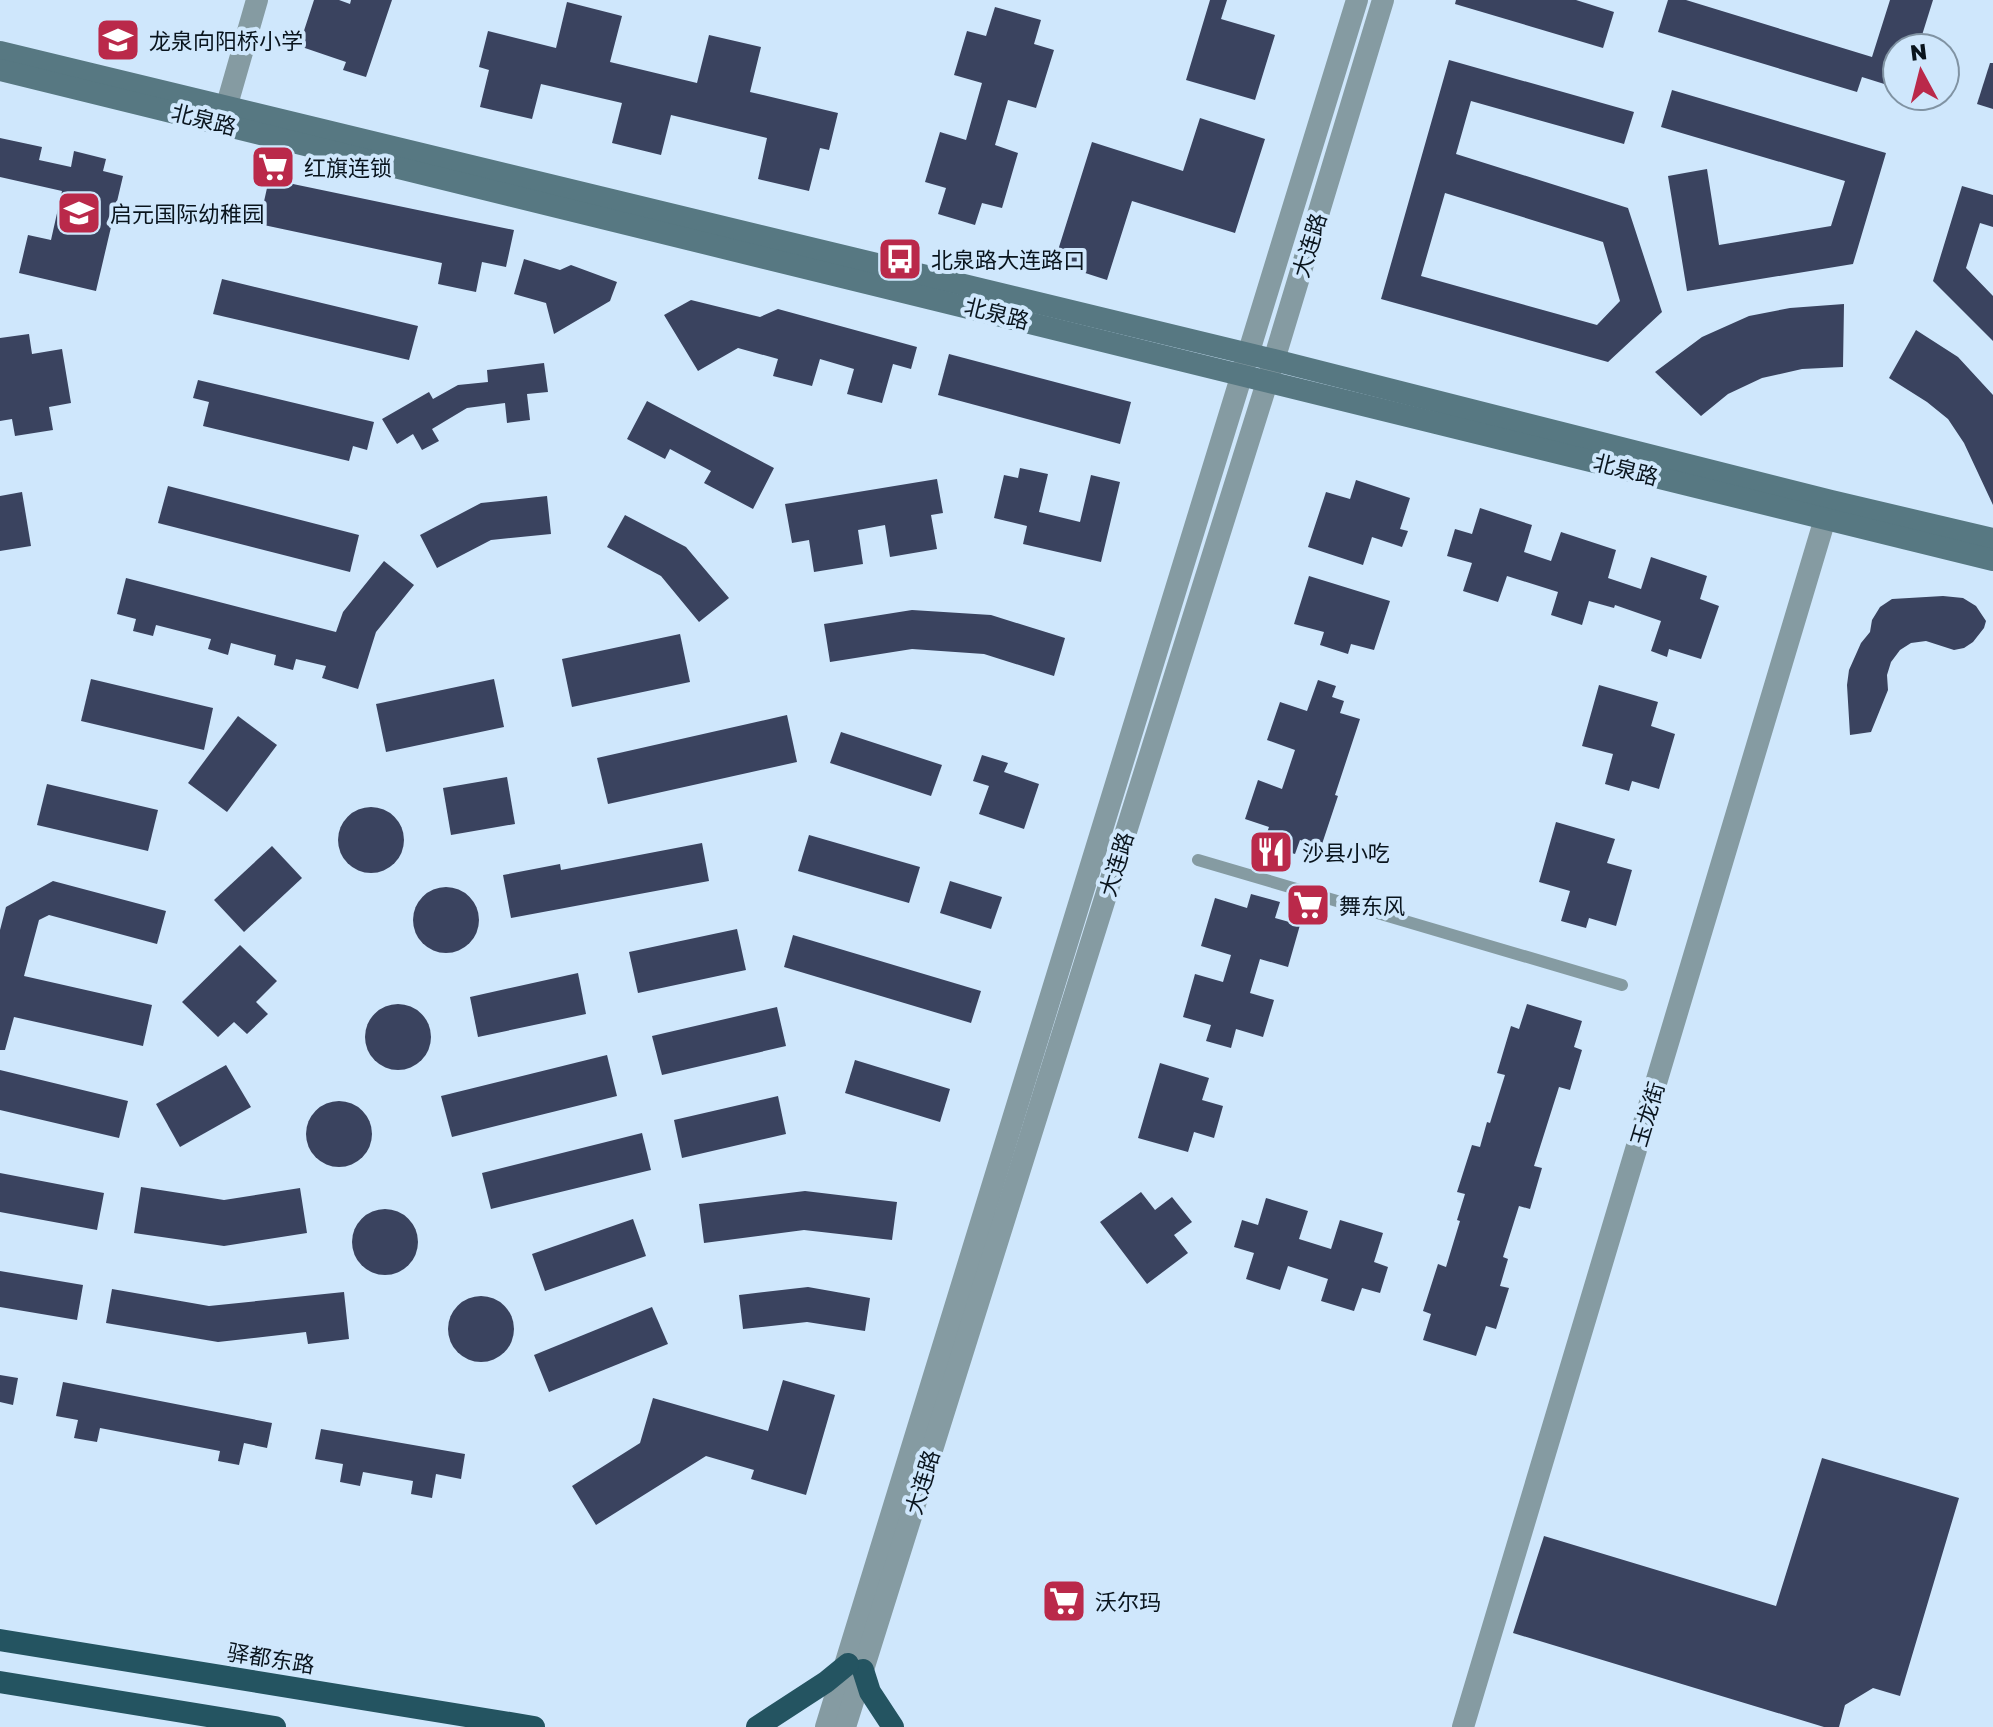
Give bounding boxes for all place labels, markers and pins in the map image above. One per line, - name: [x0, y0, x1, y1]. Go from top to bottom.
- school or university icon: 龙泉向阳桥小学: [94, 16, 142, 64]
- place label: 龙泉向阳桥小学: [149, 27, 303, 54]
- supermarket icon: 红旗连锁: [249, 143, 297, 191]
- place label: 红旗连锁: [304, 154, 392, 181]
- school or university icon: 启元国际幼稚园: [55, 189, 103, 237]
- place label: 启元国际幼稚园: [110, 200, 264, 227]
- bus stop icon: 北泉路大连路口: [876, 235, 924, 283]
- place label: 北泉路大连路口: [931, 246, 1085, 273]
- restaurant icon: 沙县小吃: [1247, 828, 1295, 876]
- place label: 沙县小吃: [1302, 839, 1390, 866]
- supermarket icon: 舞东风: [1284, 881, 1332, 929]
- place label: 舞东风: [1339, 892, 1405, 919]
- supermarket icon: 沃尔玛: [1040, 1577, 1088, 1625]
- place label: 沃尔玛: [1095, 1588, 1161, 1615]

